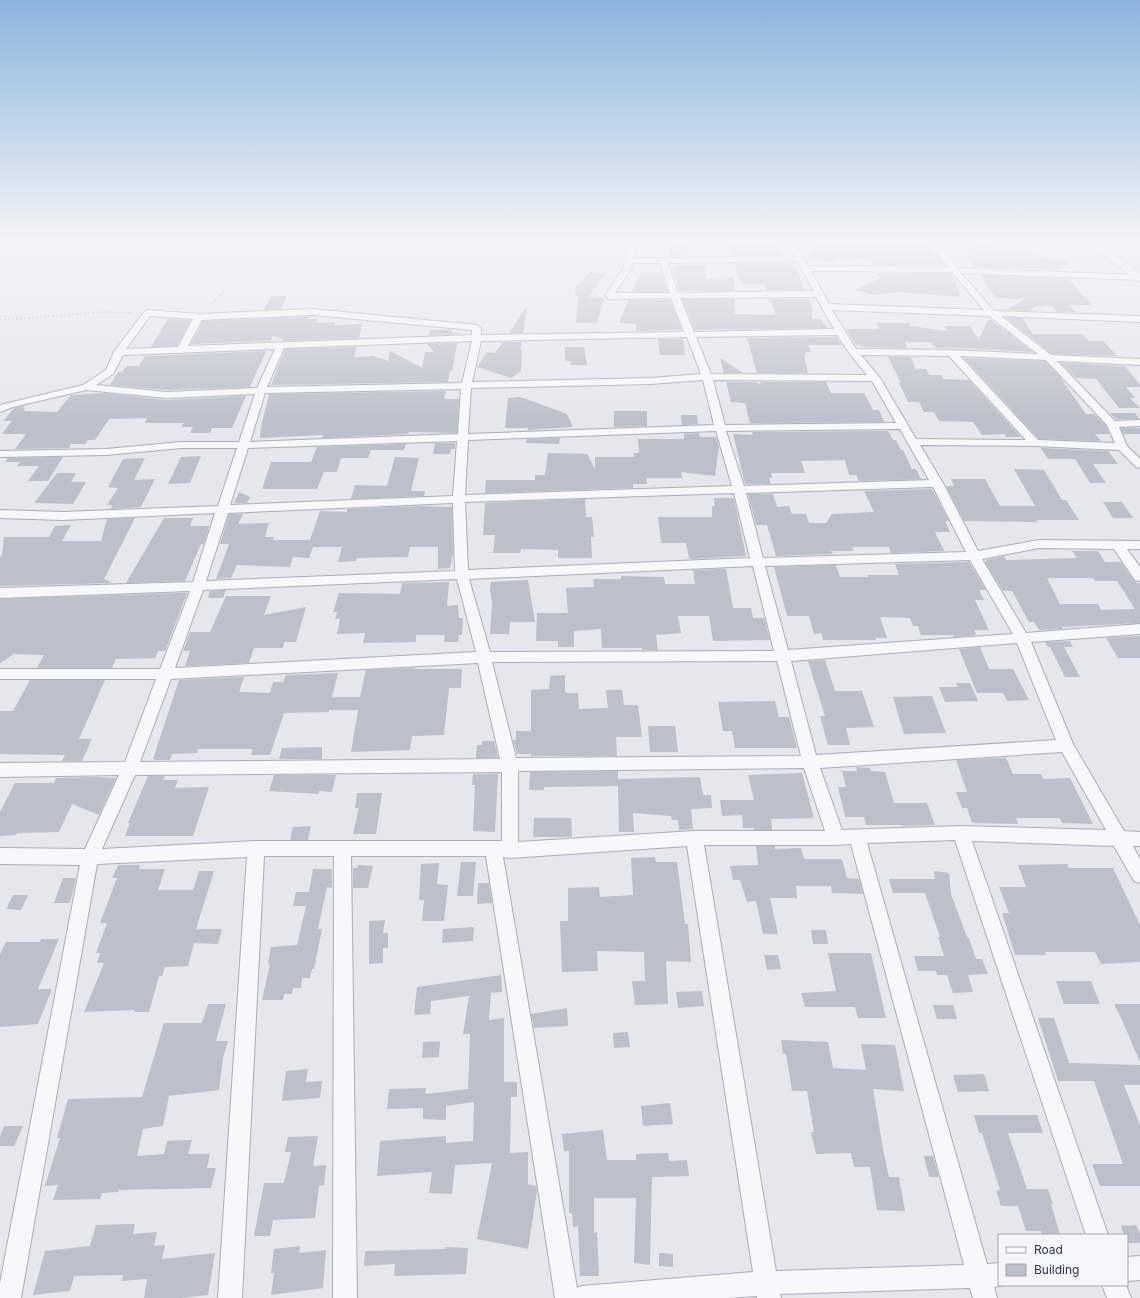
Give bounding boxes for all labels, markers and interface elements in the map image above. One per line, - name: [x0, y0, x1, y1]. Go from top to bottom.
- legend: [998, 1234, 1128, 1286]
- text: Road: [1034, 1242, 1063, 1257]
- text: Building: [1034, 1262, 1079, 1277]

